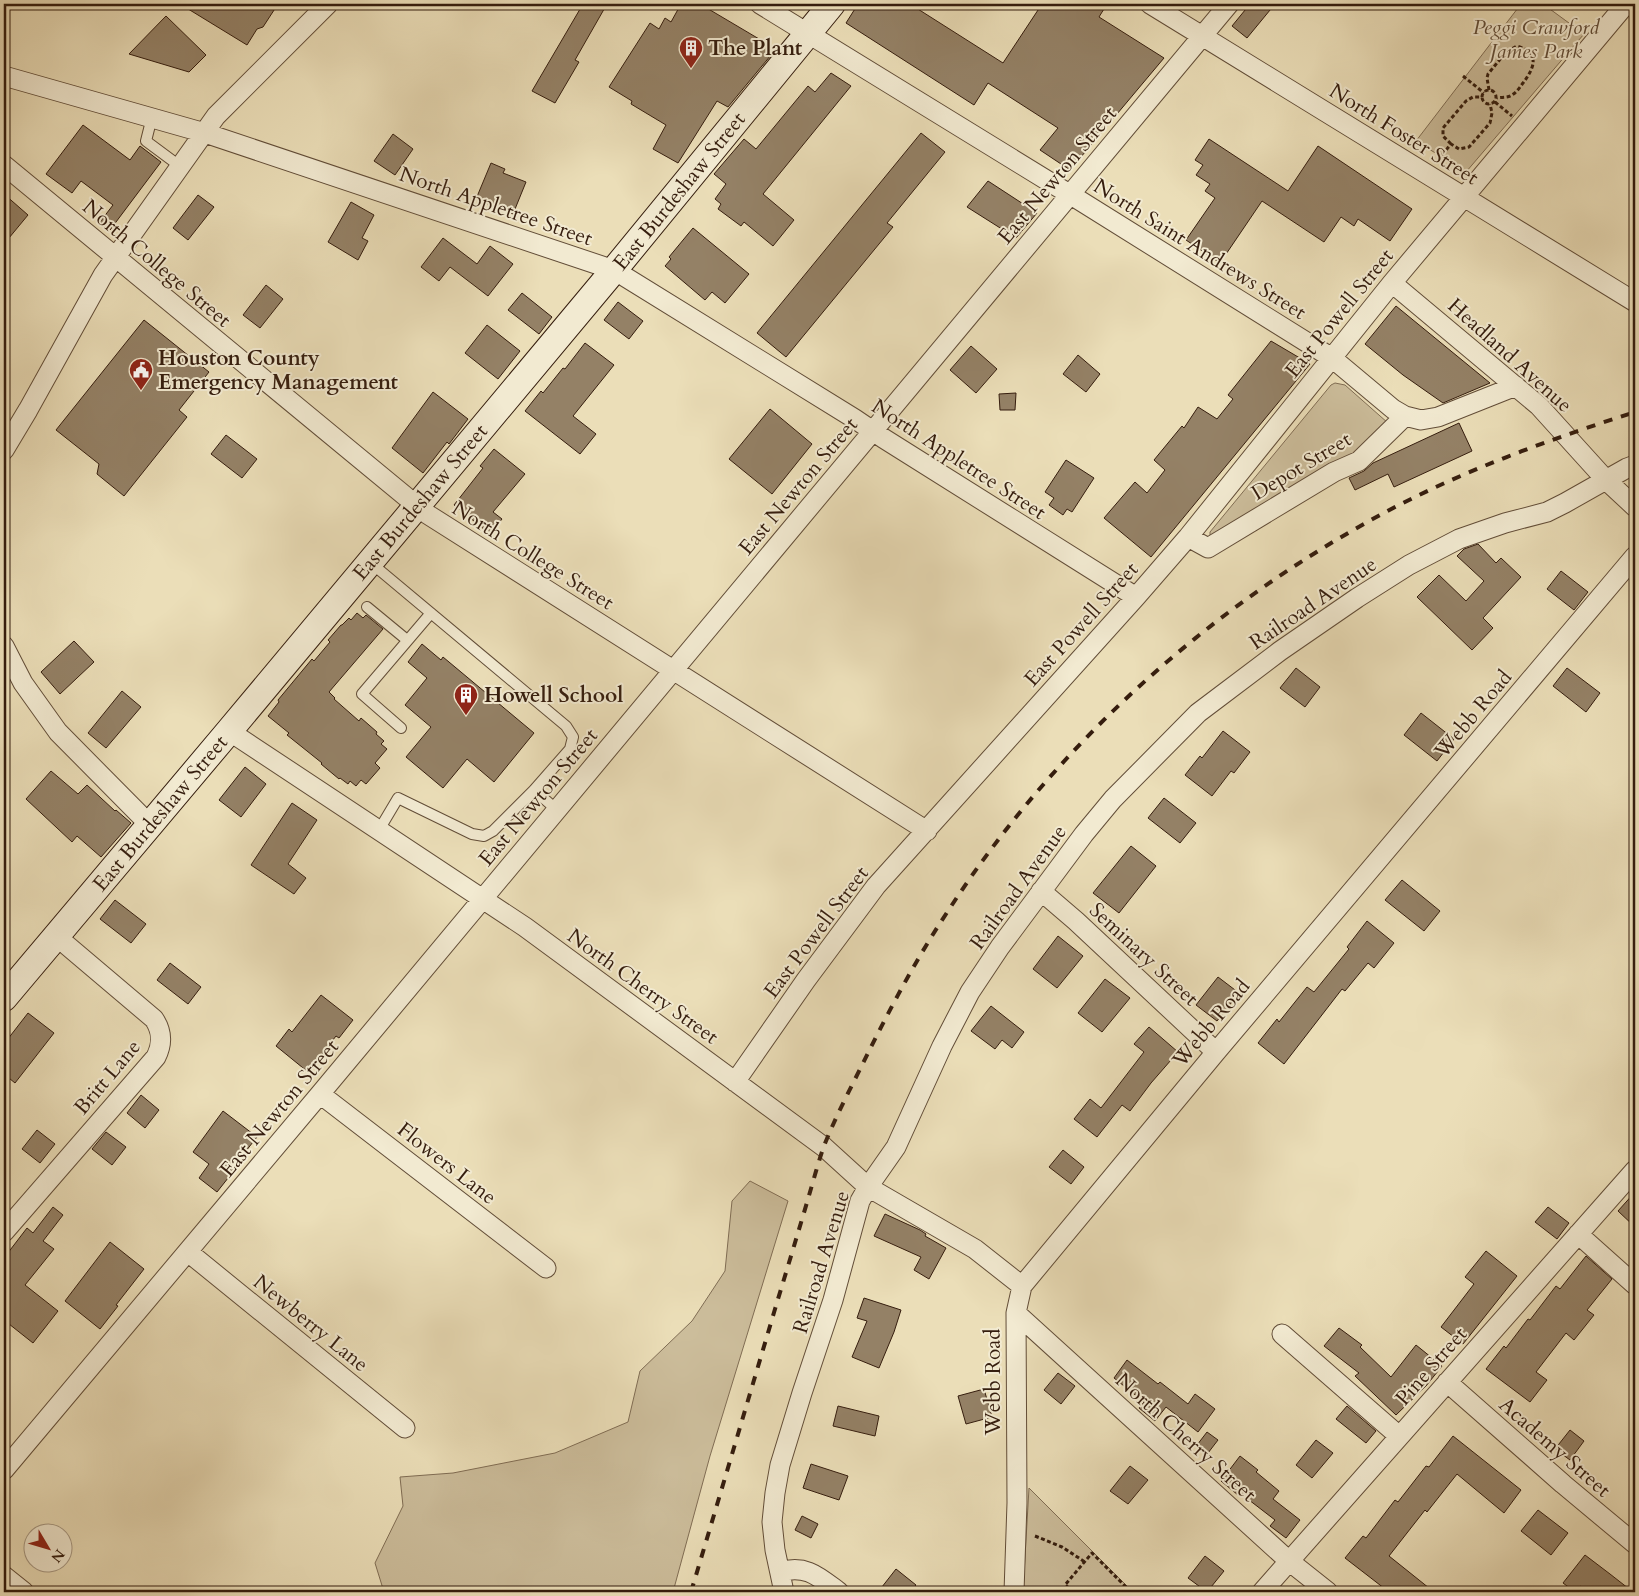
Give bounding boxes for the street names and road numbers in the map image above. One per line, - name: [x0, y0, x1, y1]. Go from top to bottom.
- street label: North Foster Street: [1324, 77, 1484, 192]
- street label: East Newton Street: [991, 100, 1124, 250]
- street label: East Burdeshaw Street: [606, 106, 753, 277]
- street label: North Appletree Street: [395, 160, 597, 253]
- street label: North Saint Andrews Street: [1088, 172, 1312, 327]
- street label: North College Street: [76, 193, 237, 334]
- street label: East Powell Street: [1278, 242, 1401, 384]
- street label: Headland Avenue: [1441, 292, 1578, 419]
- street label: North Appletree Street: [866, 392, 1052, 527]
- street label: East Newton Street: [732, 411, 865, 561]
- street label: East Burdeshaw Street: [346, 418, 495, 587]
- street label: Depot Street: [1246, 425, 1357, 508]
- street label: North College Street: [446, 494, 620, 617]
- street label: Railroad Avenue: [1244, 550, 1383, 657]
- street label: East Powell Street: [1018, 556, 1145, 693]
- street label: Webb Road: [1427, 664, 1519, 765]
- street label: East Newton Street: [472, 722, 605, 872]
- street label: East Burdeshaw Street: [86, 729, 235, 898]
- street label: Railroad Avenue: [963, 819, 1074, 956]
- street label: East Powell Street: [757, 860, 876, 1004]
- street label: Seminary Street: [1083, 896, 1205, 1013]
- street label: North Cherry Street: [561, 922, 725, 1051]
- street label: Webb Road: [1165, 973, 1257, 1074]
- street label: East Newton Street: [213, 1033, 346, 1183]
- street label: Britt Lane: [67, 1034, 147, 1121]
- street label: Flowers Lane: [391, 1115, 502, 1211]
- street label: Railroad Avenue: [786, 1187, 857, 1337]
- street label: Newberry Lane: [247, 1268, 374, 1379]
- street label: Pine Street: [1389, 1320, 1474, 1412]
- street label: Webb Road: [979, 1328, 1008, 1437]
- street label: North Cherry Street: [1109, 1366, 1263, 1509]
- street label: Academy Street: [1493, 1391, 1617, 1504]

